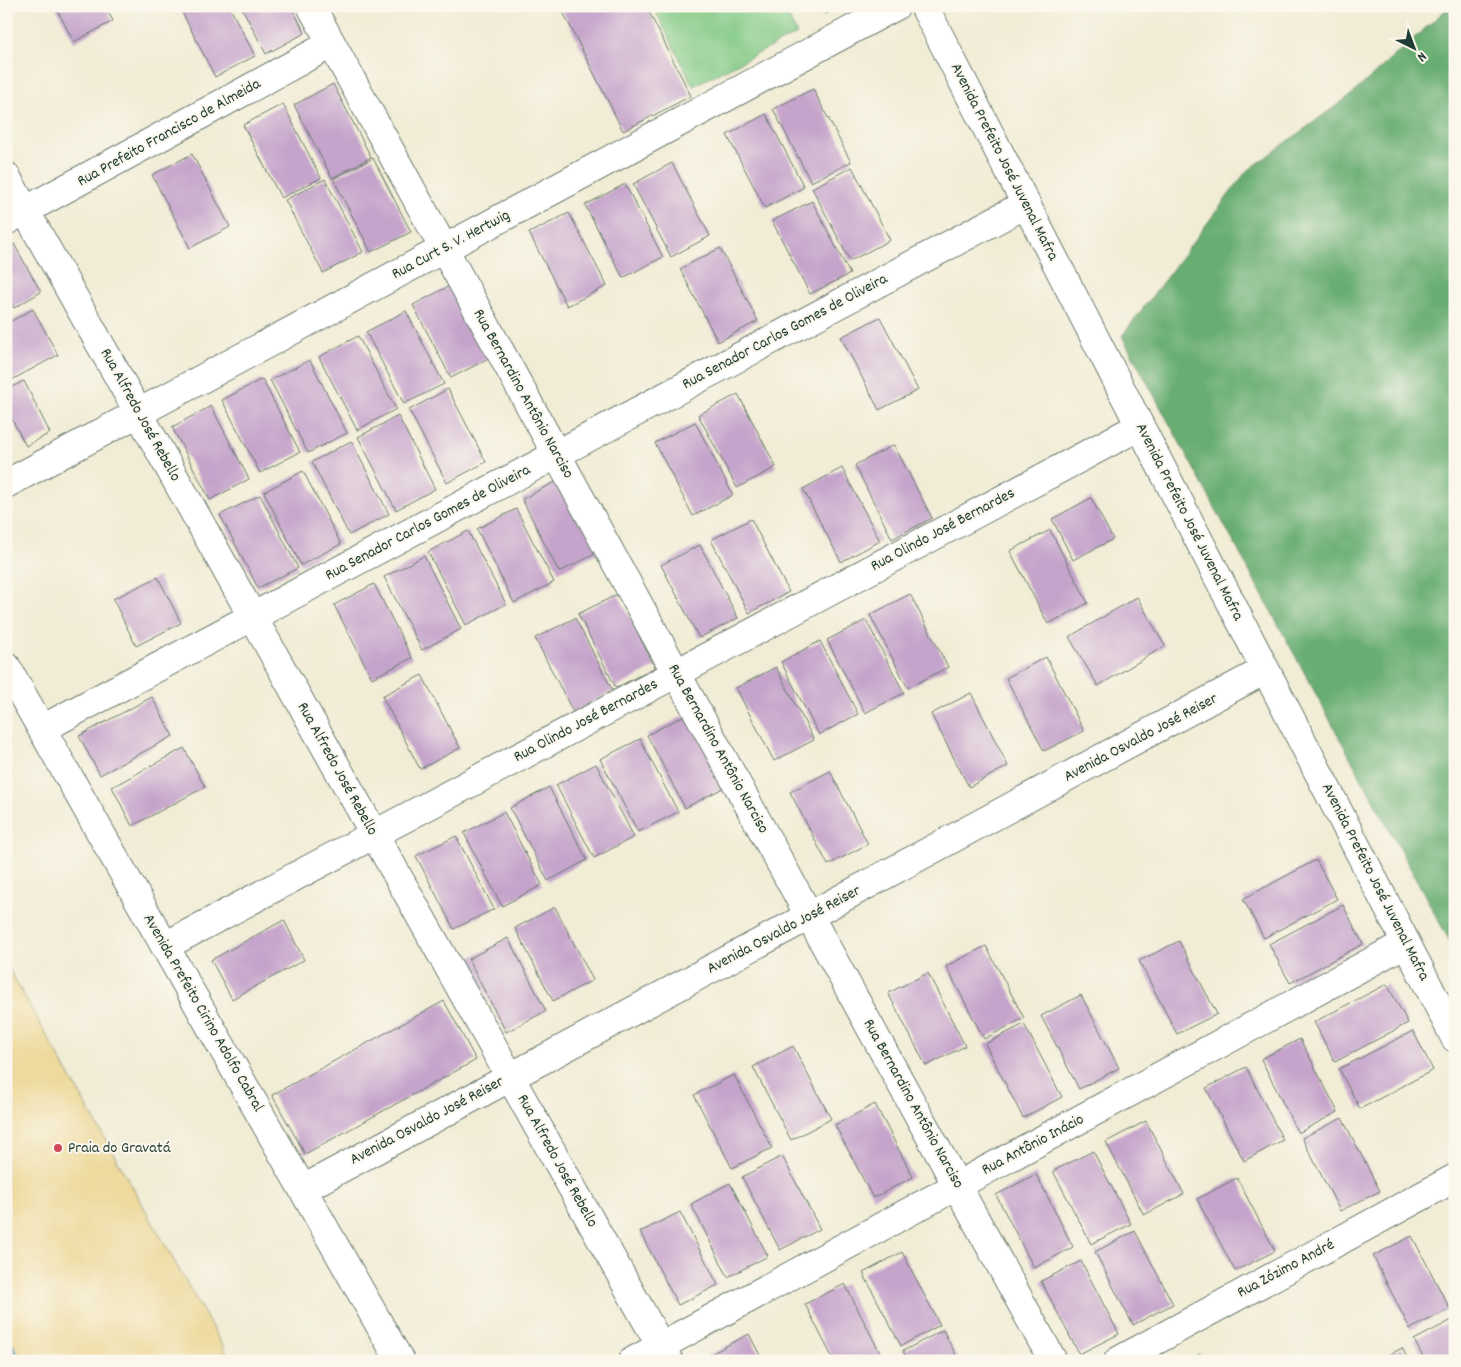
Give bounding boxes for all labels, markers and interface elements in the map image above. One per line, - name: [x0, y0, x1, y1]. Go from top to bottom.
- north arrow: [1388, 22, 1438, 72]
- text: N: [1412, 46, 1431, 66]
- street label: Avenida Prefeito José Juvenal Mafra: [944, 59, 1064, 265]
- street label: Rua Prefeito Francisco de Almeida: [73, 73, 265, 193]
- street label: Rua Curt S. V. Hertwig: [388, 204, 514, 286]
- street label: Rua Senador Carlos Gomes de Oliveira: [678, 268, 892, 396]
- street label: Rua Bernardino Antônio Narciso: [467, 305, 579, 483]
- street label: Rua Alfredo José Rebello: [94, 344, 186, 486]
- street label: Avenida Prefeito José Juvenal Mafra: [1129, 419, 1249, 625]
- street label: Rua Senador Carlos Gomes de Oliveira: [321, 459, 535, 587]
- street label: Rua Olindo José Bernardes: [867, 482, 1019, 578]
- street label: Rua Bernardino Antônio Narciso: [662, 660, 774, 838]
- street label: Rua Olindo José Bernardes: [510, 673, 662, 769]
- street label: Avenida Osvaldo José Reiser: [1060, 688, 1222, 788]
- street label: Rua Alfredo José Rebello: [291, 698, 383, 840]
- street label: Avenida Prefeito José Juvenal Mafra: [1315, 779, 1435, 985]
- street label: Avenida Osvaldo José Reiser: [703, 880, 865, 980]
- street label: Avenida Prefeito Cirino Adolfo Cabral: [137, 910, 269, 1116]
- street label: Rua Bernardino Antônio Narciso: [857, 1015, 969, 1193]
- street label: Avenida Osvaldo José Reiser: [346, 1071, 508, 1171]
- street label: Rua Alfredo José Rebello: [511, 1090, 603, 1232]
- street label: Rua Antônio Inácio: [978, 1108, 1088, 1182]
- place label: Praia do Gravatá: [68, 1137, 171, 1160]
- marker: Praia do Gravatá: [52, 1142, 64, 1154]
- street label: Rua Zózimo André: [1233, 1234, 1339, 1304]

